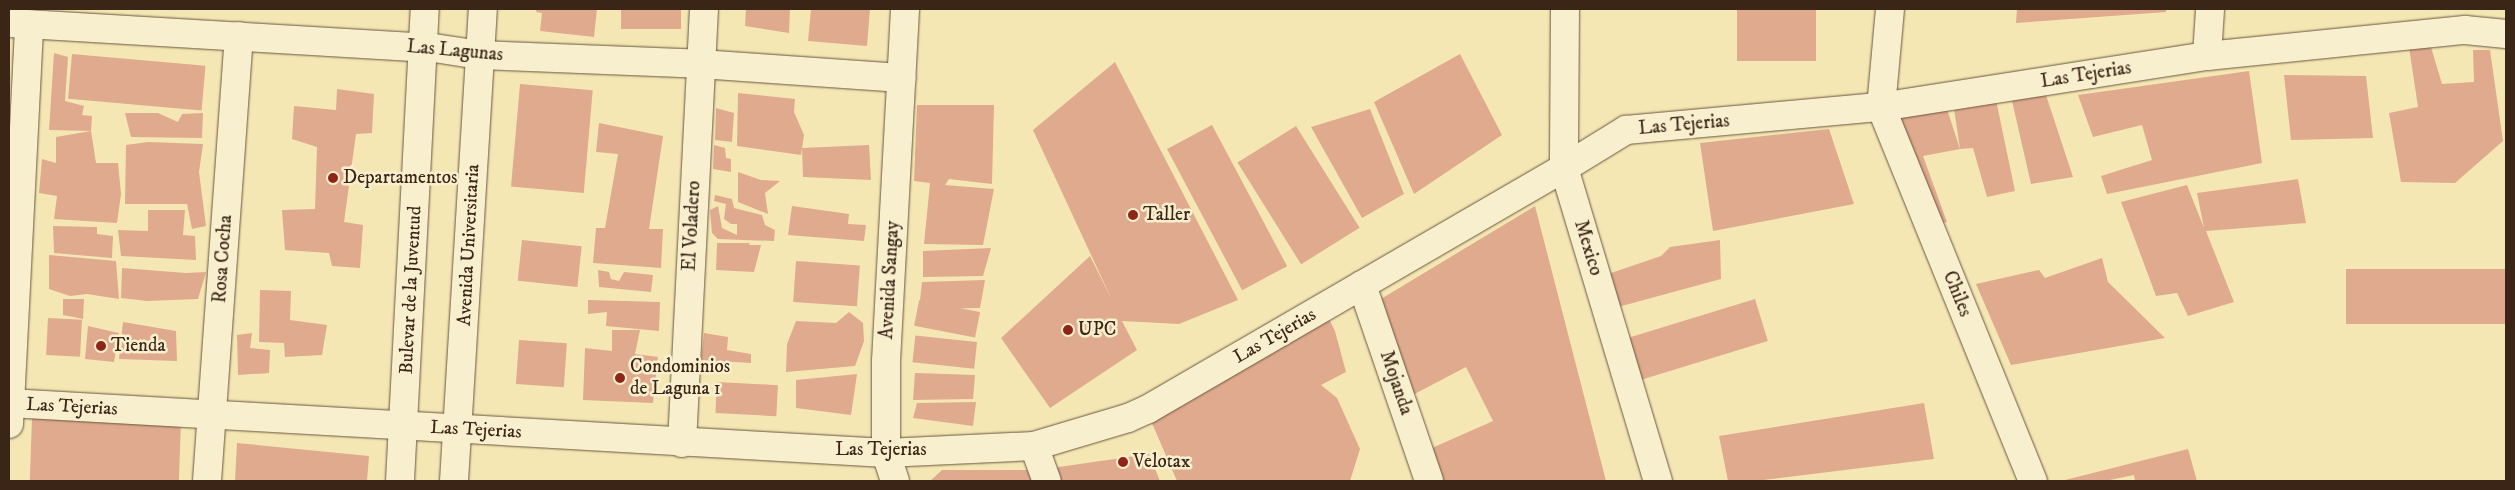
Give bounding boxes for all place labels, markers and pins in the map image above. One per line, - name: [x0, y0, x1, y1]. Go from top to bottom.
- place label: Departamentos: [343, 167, 457, 189]
- marker: Departamentos: [327, 172, 339, 184]
- place label: Taller: [1143, 204, 1190, 226]
- marker: Taller: [1127, 209, 1139, 221]
- place label: UPC: [1078, 319, 1116, 341]
- marker: UPC: [1062, 324, 1074, 336]
- place label: Tienda: [111, 335, 165, 357]
- marker: Tienda: [95, 340, 107, 352]
- place label: Condominios de Laguna 1: [630, 356, 730, 400]
- marker: Condominios de Laguna 1: [614, 372, 626, 384]
- place label: Velotax: [1133, 451, 1190, 473]
- marker: Velotax: [1117, 456, 1129, 468]

